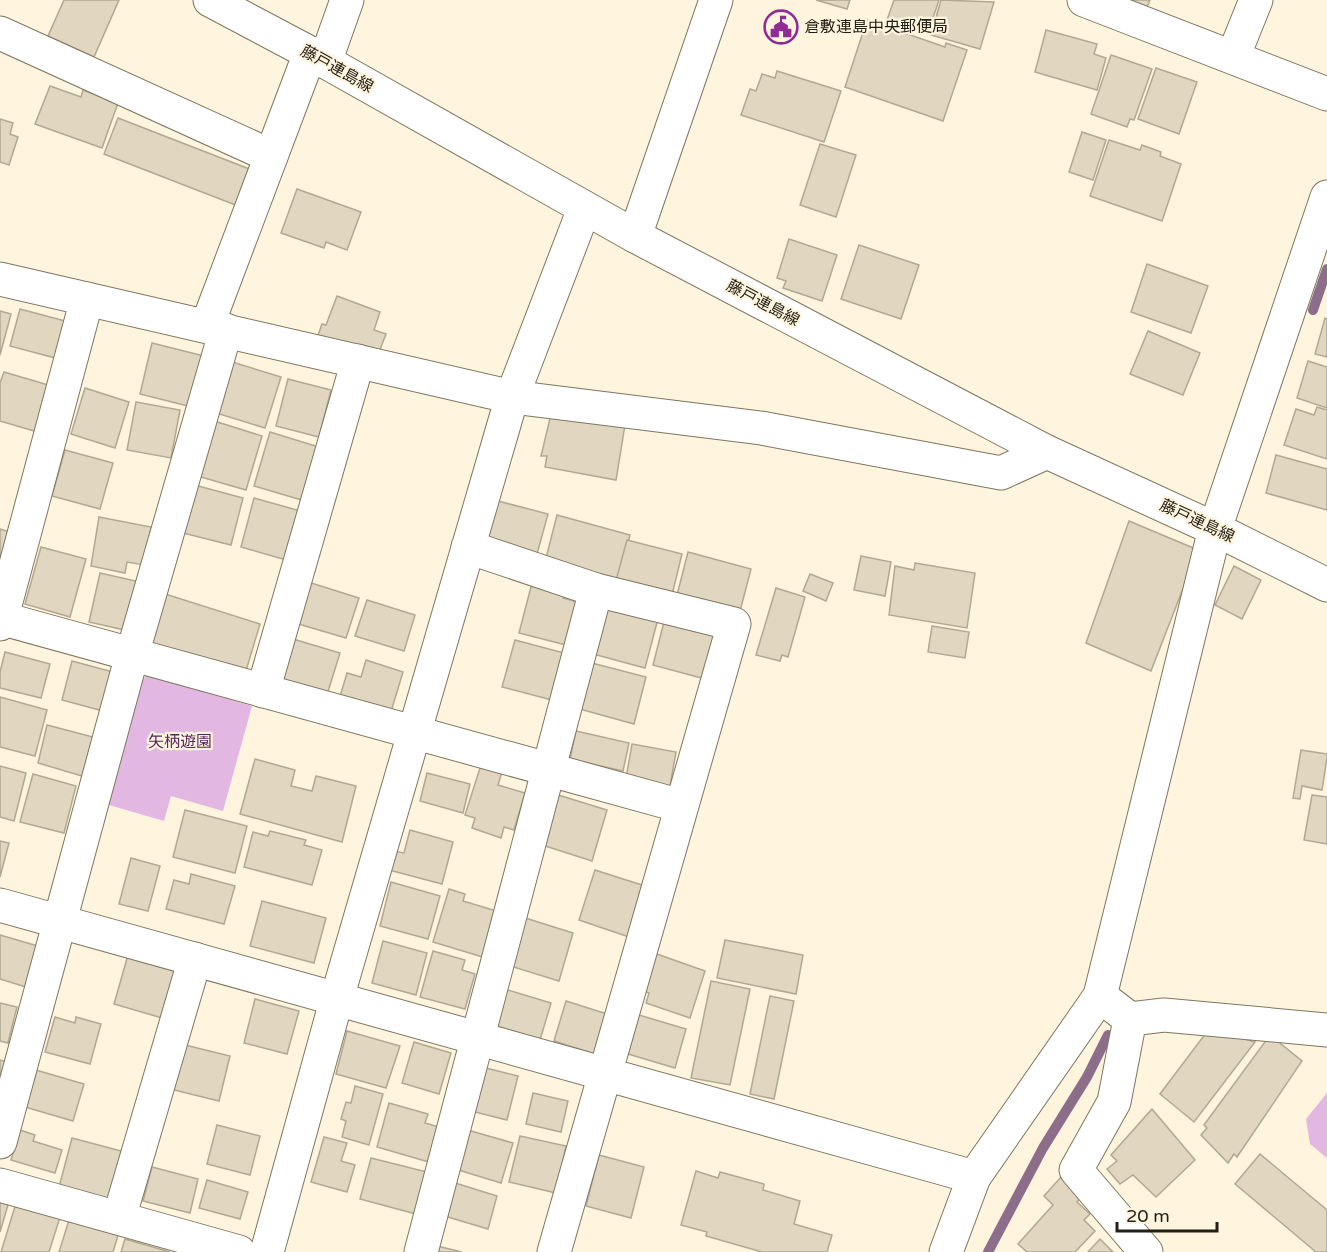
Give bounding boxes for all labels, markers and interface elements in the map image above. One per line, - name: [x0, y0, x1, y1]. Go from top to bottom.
- public building icon: 倉敷連島中央郵便局: [763, 9, 799, 45]
- place label: 倉敷連島中央郵便局: [804, 17, 948, 37]
- street label: 藤戸連島線: [297, 41, 377, 97]
- street label: 藤戸連島線: [723, 275, 803, 331]
- street label: 藤戸連島線: [1157, 495, 1237, 547]
- park label: 矢柄遊園: [148, 732, 212, 752]
- scale bar: [1117, 1195, 1218, 1233]
- text: 20 m: [1126, 1205, 1170, 1227]

